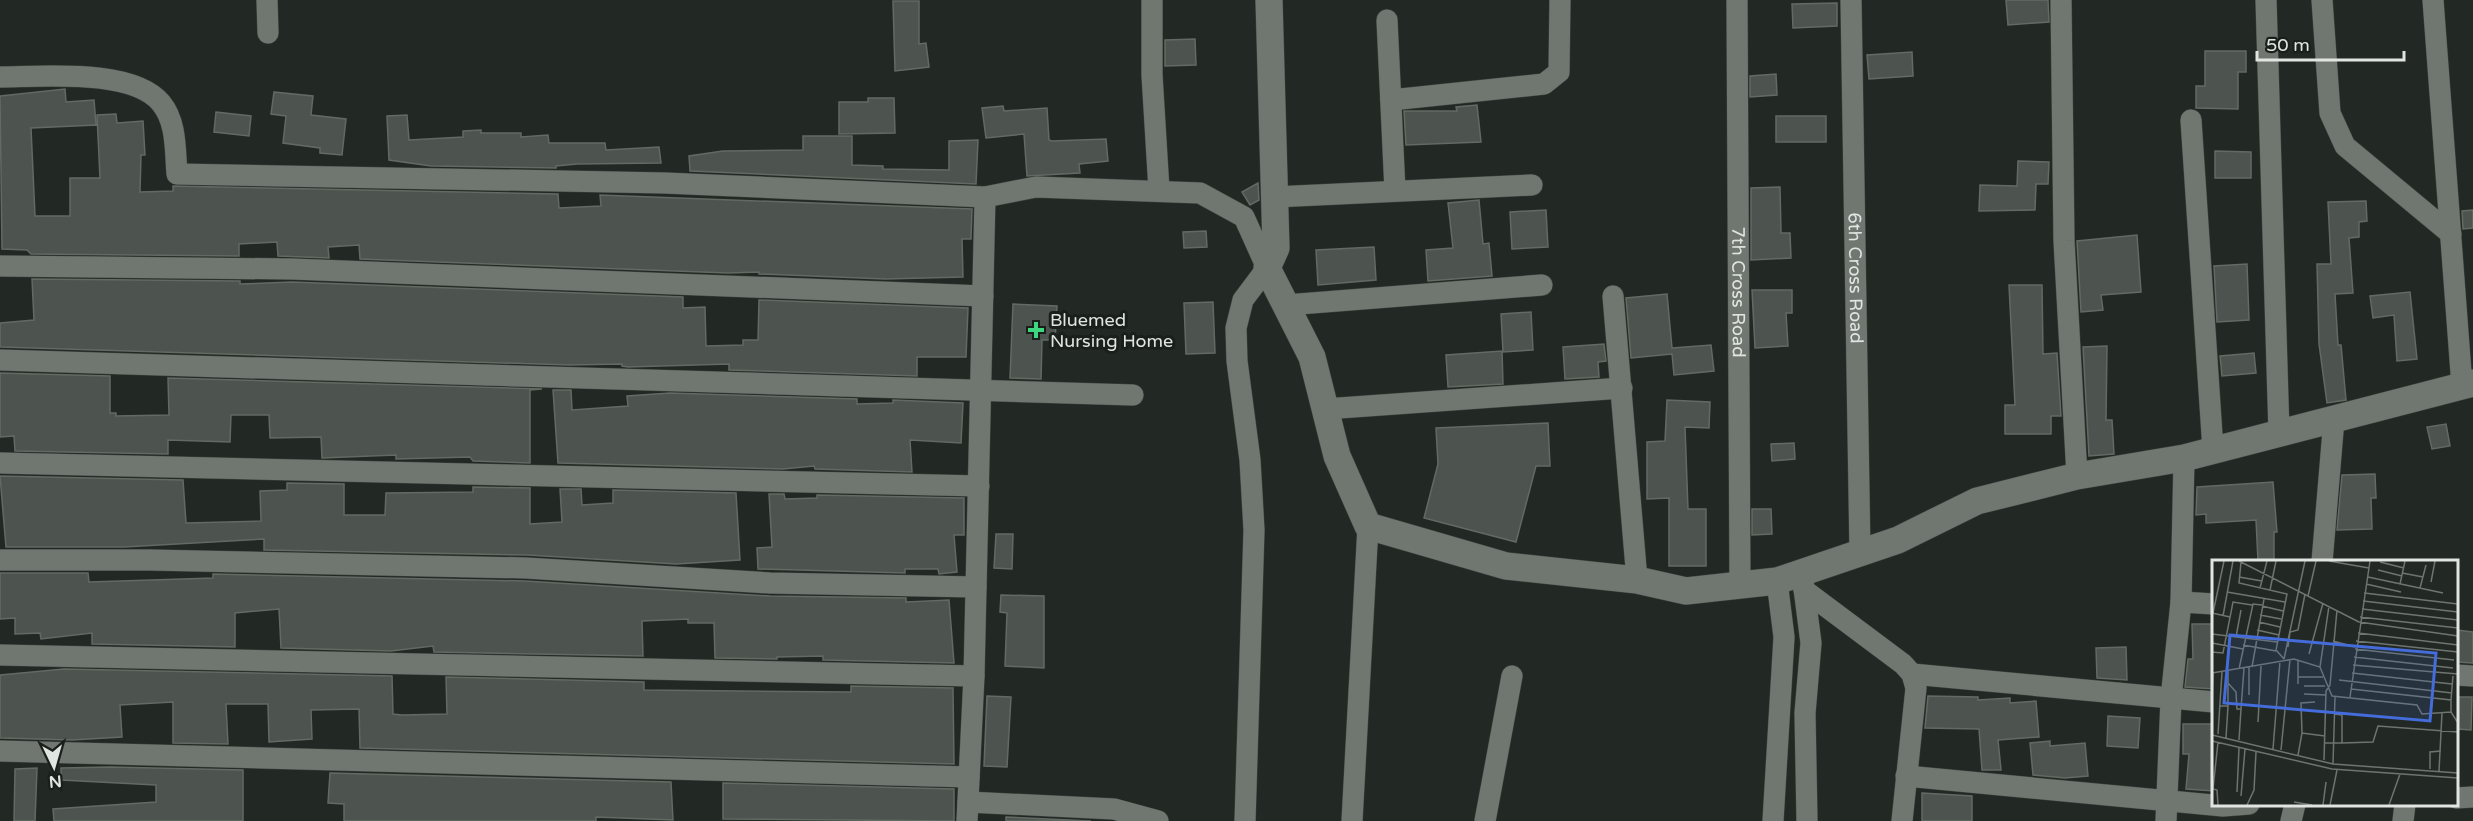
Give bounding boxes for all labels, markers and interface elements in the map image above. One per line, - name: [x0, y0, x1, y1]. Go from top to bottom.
- scale bar: [2257, 24, 2404, 62]
- text: 50 m: [2266, 34, 2310, 56]
- street label: 6th Cross Road: [1843, 212, 1868, 344]
- street label: 7th Cross Road: [1727, 226, 1750, 358]
- place label: Bluemed Nursing Home: [1050, 309, 1173, 352]
- marker: Bluemed Nursing Home: [1027, 321, 1045, 339]
- inset map: [2212, 560, 2458, 806]
- north arrow: [24, 737, 84, 797]
- text: N: [48, 770, 62, 791]

